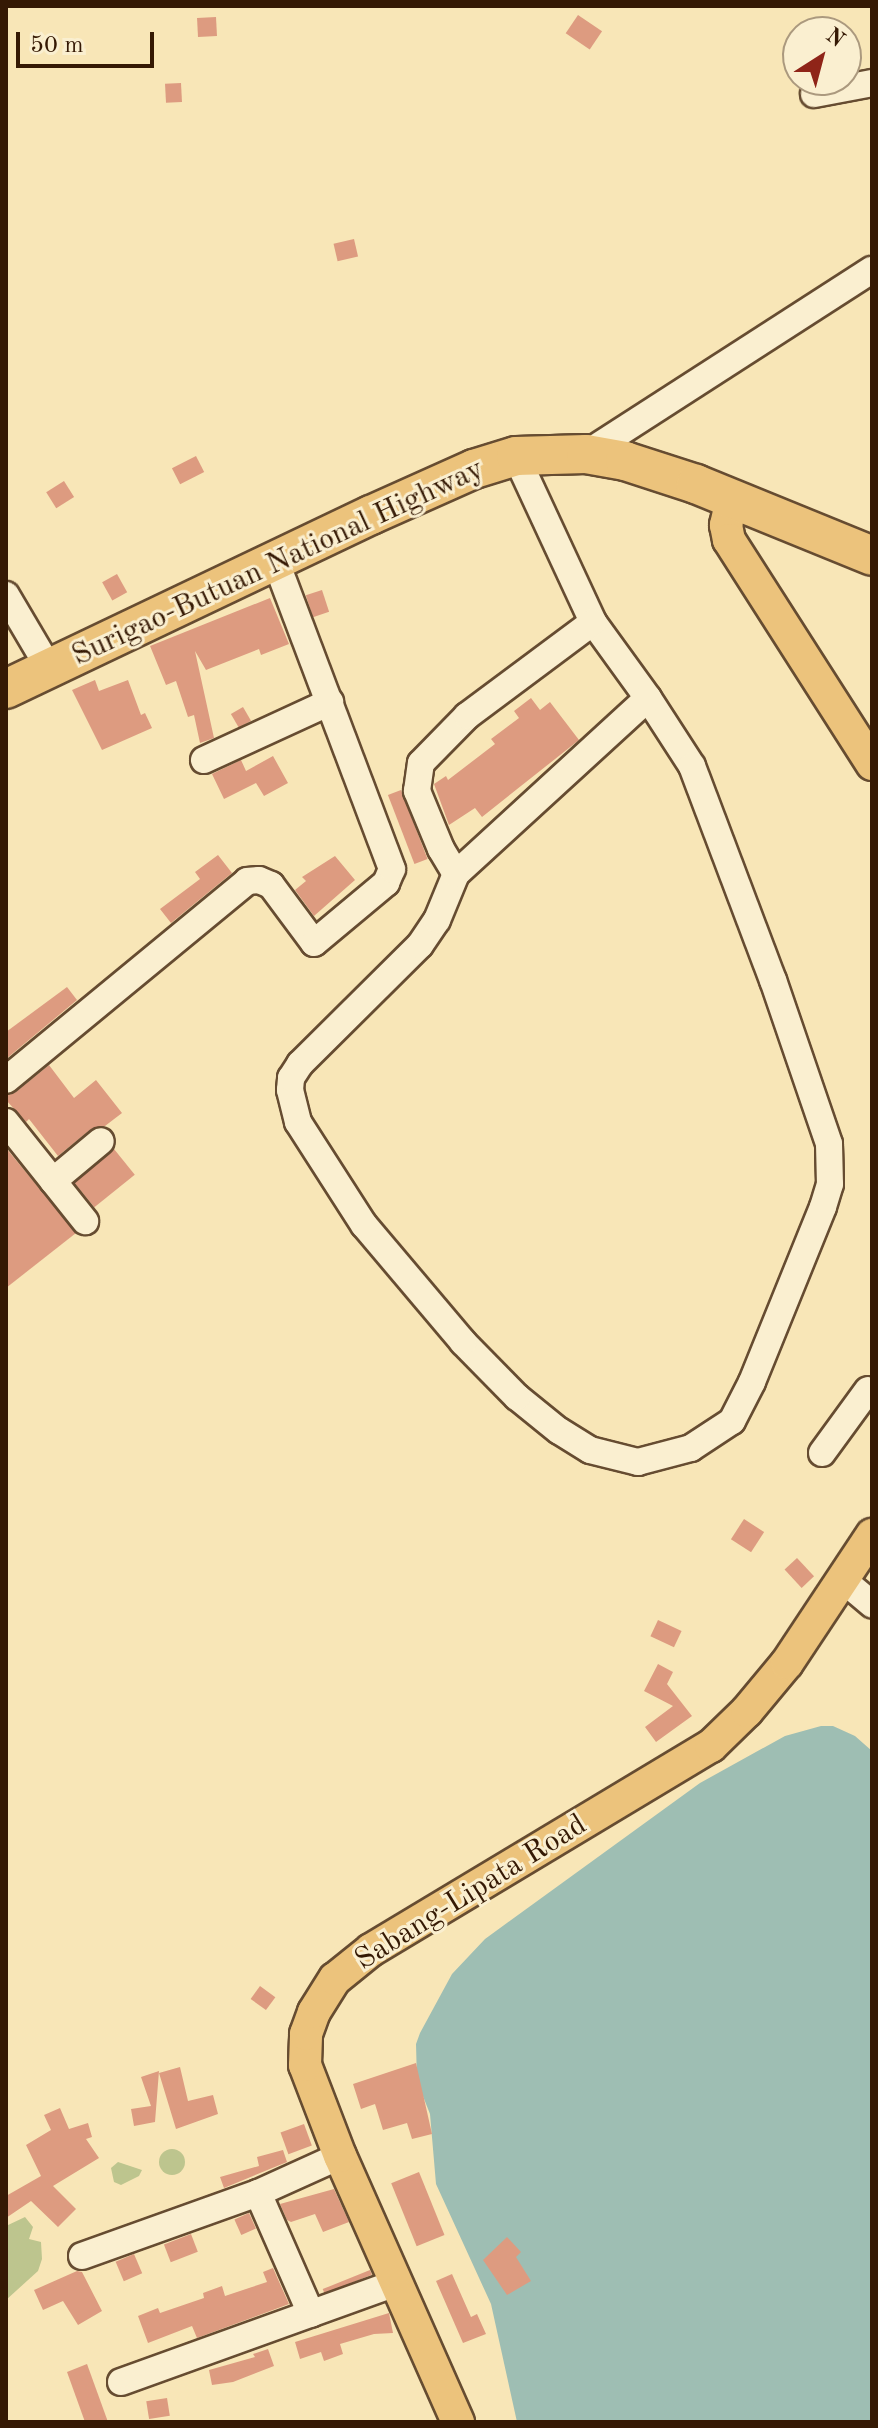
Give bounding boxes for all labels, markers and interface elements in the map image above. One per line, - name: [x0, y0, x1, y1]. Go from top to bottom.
- scale bar: [20, 16, 158, 66]
- north arrow: [782, 16, 862, 96]
- text: N: [822, 24, 848, 52]
- text: 50 m: [30, 34, 84, 58]
- street label: Surigao-Butuan National Highway: [66, 452, 490, 674]
- street label: Sabang-Lipata Road: [349, 1807, 593, 1979]

